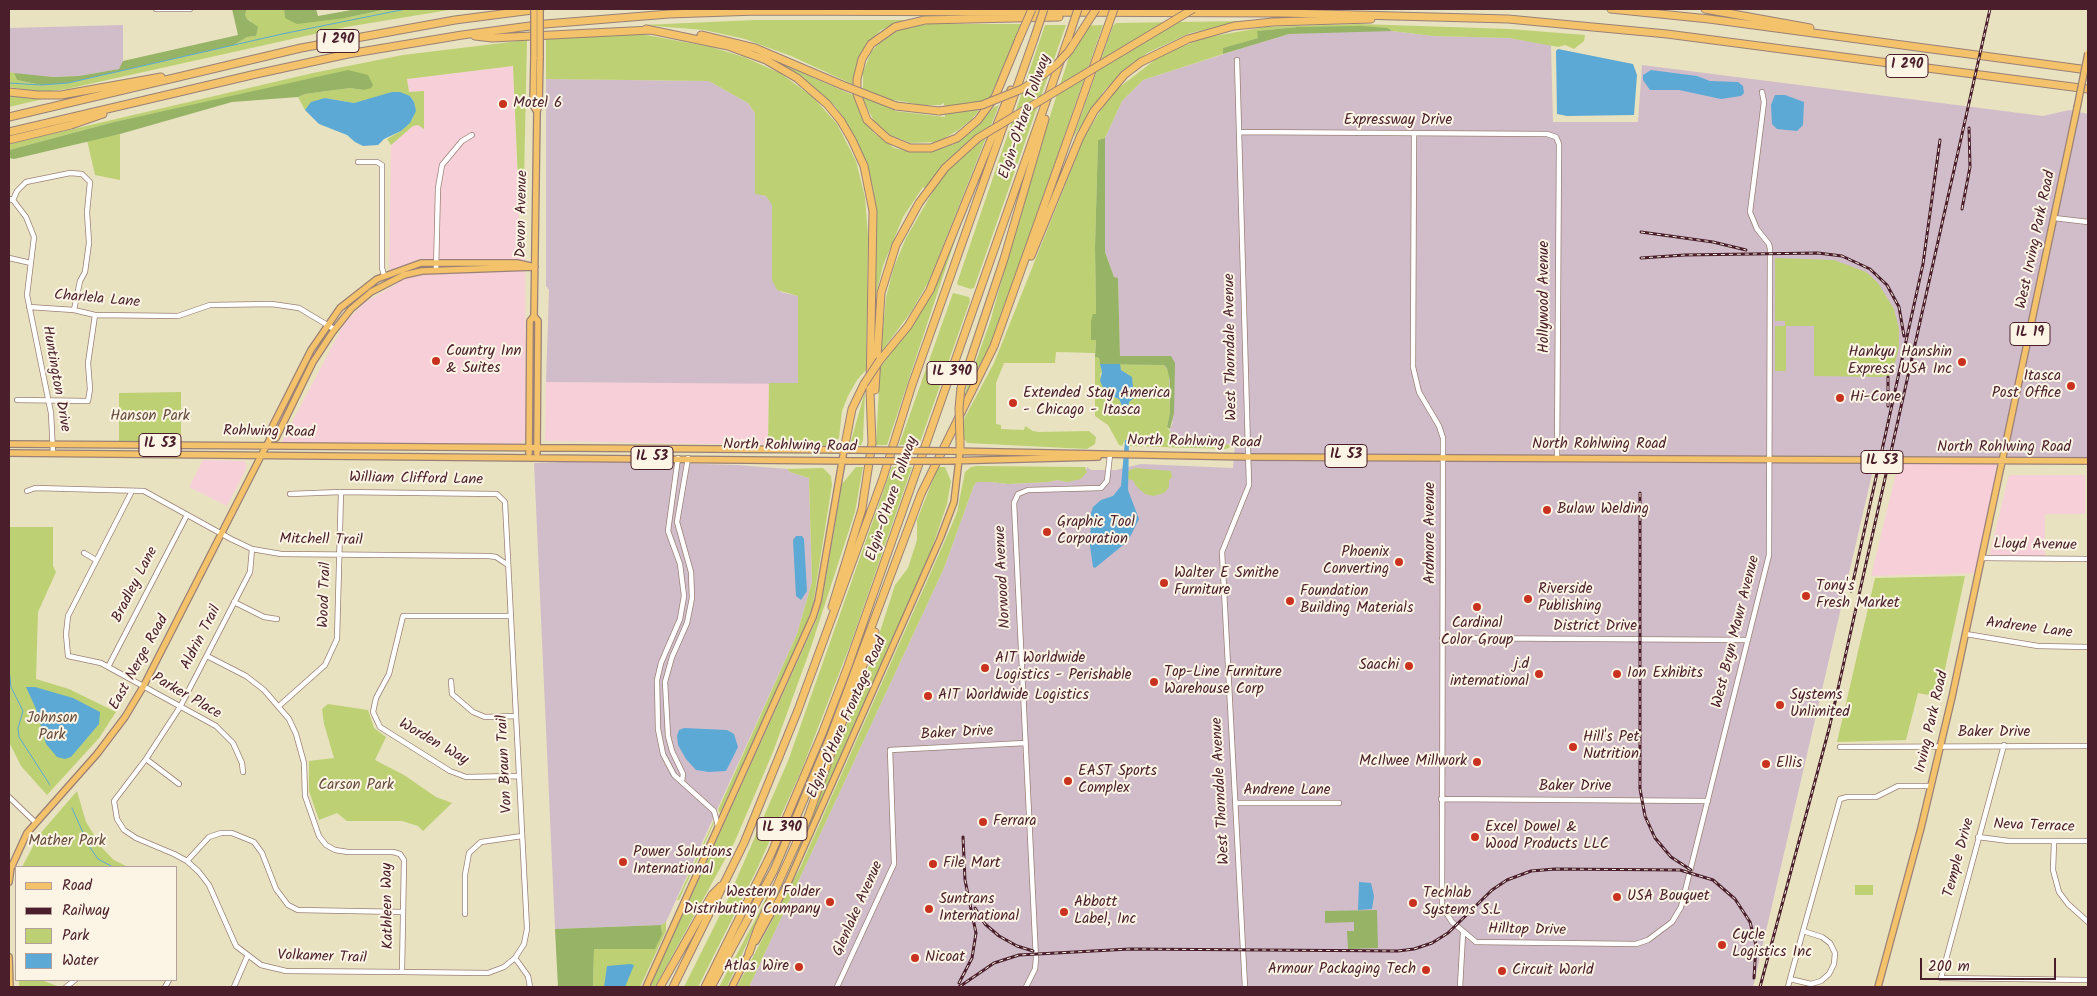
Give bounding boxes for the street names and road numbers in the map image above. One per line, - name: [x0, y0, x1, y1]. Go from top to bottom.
- road number: I 290: [317, 29, 359, 52]
- street label: Elgin-O'Hare Tollway: [996, 52, 1056, 182]
- road number: I 290: [1886, 54, 1928, 78]
- street label: Expressway Drive: [1344, 112, 1452, 130]
- street label: West Irving Park Road: [2014, 169, 2060, 311]
- street label: Devon Avenue: [513, 170, 533, 258]
- street label: Hollywood Avenue: [1536, 241, 1554, 353]
- street label: West Thorndale Avenue: [1222, 273, 1242, 421]
- street label: Charlela Lane: [53, 287, 141, 313]
- road number: IL 19: [2010, 322, 2050, 346]
- street label: Huntington Drive: [37, 324, 73, 434]
- road number: IL 390: [927, 362, 977, 384]
- street label: Rohlwing Road: [223, 423, 315, 443]
- street label: North Rohlwing Road: [1127, 433, 1261, 453]
- road number: IL 53: [139, 434, 181, 456]
- street label: Elgin-O'Hare Tollway: [863, 434, 923, 564]
- street label: North Rohlwing Road: [1532, 436, 1666, 454]
- street label: North Rohlwing Road: [723, 437, 857, 457]
- street label: North Rohlwing Road: [1937, 439, 2071, 457]
- road number: IL 53: [1325, 444, 1367, 468]
- road number: IL 53: [631, 446, 673, 469]
- road number: IL 53: [1861, 451, 1903, 474]
- street label: William Clifford Lane: [349, 470, 483, 490]
- street label: Ardmore Avenue: [1422, 482, 1440, 584]
- street label: Norwood Avenue: [992, 525, 1016, 629]
- street label: Mitchell Trail: [279, 531, 363, 551]
- street label: Lloyd Avenue: [1993, 536, 2077, 556]
- street label: Bradley Lane: [109, 544, 163, 626]
- street label: West Bryn Mawr Avenue: [1709, 554, 1765, 710]
- street label: Wood Trail: [316, 562, 336, 628]
- street label: Aldrin Trail: [178, 603, 226, 673]
- street label: East Nerge Road: [106, 612, 174, 714]
- street label: Andrene Lane: [1985, 615, 2073, 643]
- street label: District Drive: [1553, 618, 1637, 636]
- street label: Elgin-O'Hare Frontage Road: [804, 635, 892, 801]
- street label: Irving Park Road: [1913, 669, 1953, 775]
- street label: Parker Place: [148, 670, 224, 724]
- street label: Von Braun Trail: [494, 714, 518, 814]
- street label: Worden Way: [395, 716, 471, 770]
- street label: West Thorndale Avenue: [1209, 717, 1235, 865]
- street label: Baker Drive: [920, 723, 994, 745]
- street label: Baker Drive: [1958, 724, 2030, 742]
- street label: Baker Drive: [1539, 778, 1611, 796]
- street label: Andrene Lane: [1243, 782, 1331, 800]
- street label: Temple Drive: [1941, 816, 1979, 900]
- street label: Neva Terrace: [1993, 817, 2075, 837]
- road number: IL 390: [757, 818, 807, 841]
- street label: Glenlake Avenue: [830, 859, 888, 959]
- street label: Kathleen Way: [379, 862, 399, 950]
- street label: Hilltop Drive: [1488, 921, 1566, 941]
- street label: Volkamer Trail: [277, 947, 367, 969]

